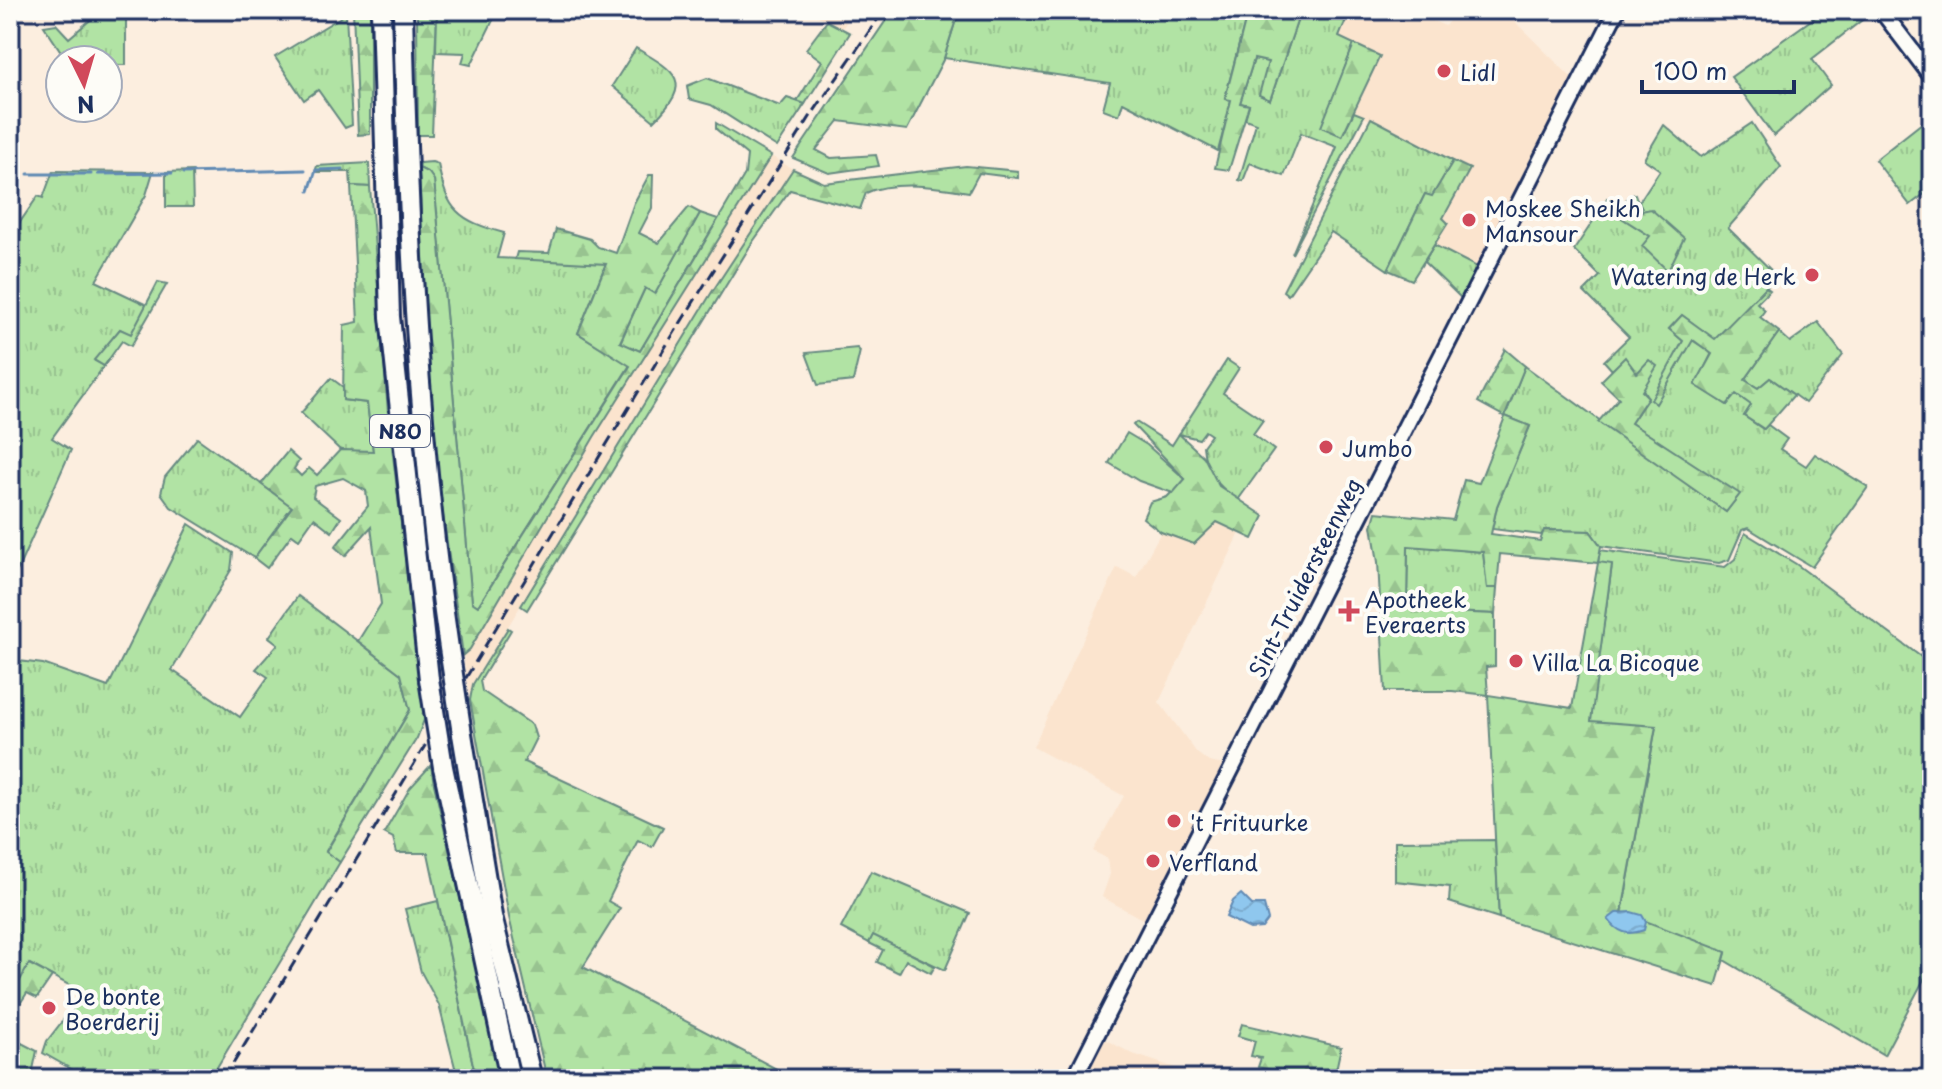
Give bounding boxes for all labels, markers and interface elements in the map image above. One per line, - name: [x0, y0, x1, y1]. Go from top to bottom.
- north arrow: [44, 44, 124, 124]
- scale bar: [1642, 44, 1794, 94]
- text: 100 m: [1654, 52, 1727, 88]
- place label: Lidl: [1460, 55, 1496, 88]
- marker: Lidl: [1435, 62, 1453, 80]
- text: N: [76, 88, 96, 123]
- place label: Moskee Sheikh Mansour: [1485, 191, 1641, 249]
- marker: Moskee Sheikh Mansour: [1460, 211, 1478, 229]
- place label: Watering de Herk: [1611, 259, 1796, 292]
- marker: Watering de Herk: [1803, 266, 1821, 284]
- road number: N80: [370, 415, 430, 447]
- place label: Jumbo: [1342, 431, 1412, 464]
- marker: Jumbo: [1317, 438, 1335, 456]
- street label: Sint-Truidersteenweg: [1239, 472, 1369, 682]
- place label: Apotheek Everaerts: [1365, 582, 1467, 640]
- marker: Apotheek Everaerts: [1340, 602, 1358, 620]
- place label: Villa La Bicoque: [1532, 645, 1700, 678]
- marker: Villa La Bicoque: [1507, 652, 1525, 670]
- place label: 't Frituurke: [1190, 805, 1308, 838]
- marker: 't Frituurke: [1165, 812, 1183, 830]
- place label: Verfland: [1169, 845, 1258, 878]
- marker: Verfland: [1144, 852, 1162, 870]
- place label: De bonte Boerderij: [65, 979, 161, 1037]
- marker: De bonte Boerderij: [40, 999, 58, 1017]

